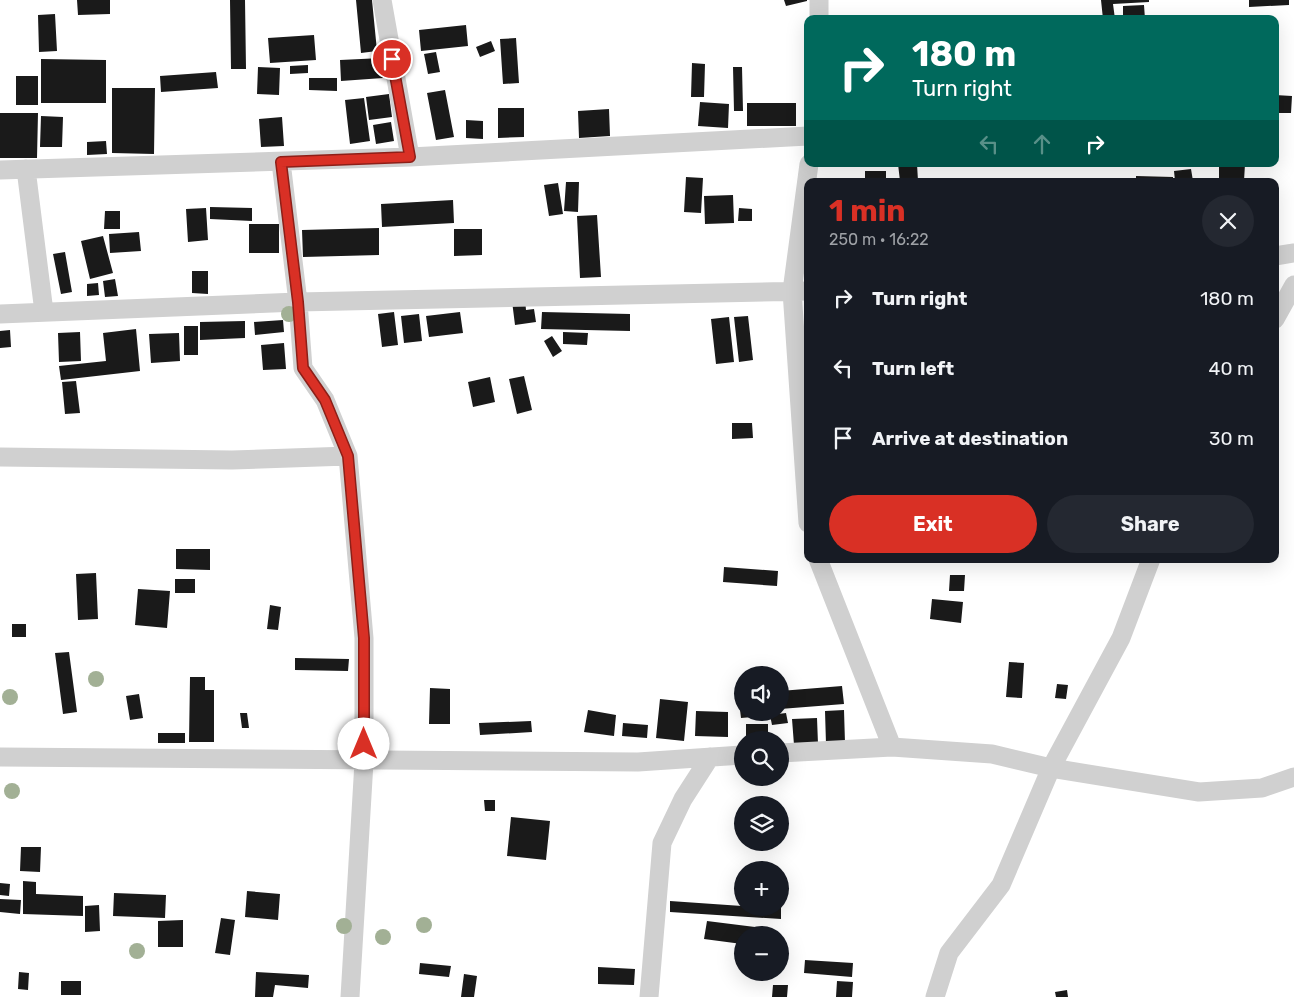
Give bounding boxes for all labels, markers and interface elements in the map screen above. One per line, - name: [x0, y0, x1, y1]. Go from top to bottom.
- text: 180 m: [912, 33, 1016, 75]
- icon: right: [829, 35, 894, 100]
- pin: [371, 38, 413, 80]
- icon: arrive: [378, 45, 406, 73]
- text: Turn right: [912, 75, 1012, 102]
- icon: left: [975, 130, 1003, 158]
- icon: ahead: [1028, 130, 1056, 158]
- icon: right: [1081, 130, 1109, 158]
- text: 1 min: [829, 193, 906, 229]
- button: close: [1202, 195, 1254, 247]
- text: 250 m · 16:22: [829, 230, 929, 249]
- icon: right: [829, 284, 857, 312]
- text: Turn right: [872, 287, 967, 310]
- text: 180 m: [1200, 287, 1254, 310]
- icon: left: [829, 354, 857, 382]
- text: Turn left: [872, 357, 954, 380]
- text: 40 m: [1209, 357, 1254, 380]
- icon: arrive: [829, 424, 857, 452]
- text: Arrive at destination: [872, 427, 1068, 450]
- text: 30 m: [1209, 427, 1254, 450]
- button: Exit: [829, 495, 1037, 553]
- button: Share: [1047, 495, 1254, 553]
- map controls: [734, 666, 789, 981]
- button: sound: [734, 666, 789, 721]
- position arrow: [337, 717, 389, 769]
- button: search: [734, 731, 789, 786]
- button: layers: [734, 796, 789, 851]
- button: +: [734, 861, 789, 916]
- button: −: [734, 926, 789, 981]

